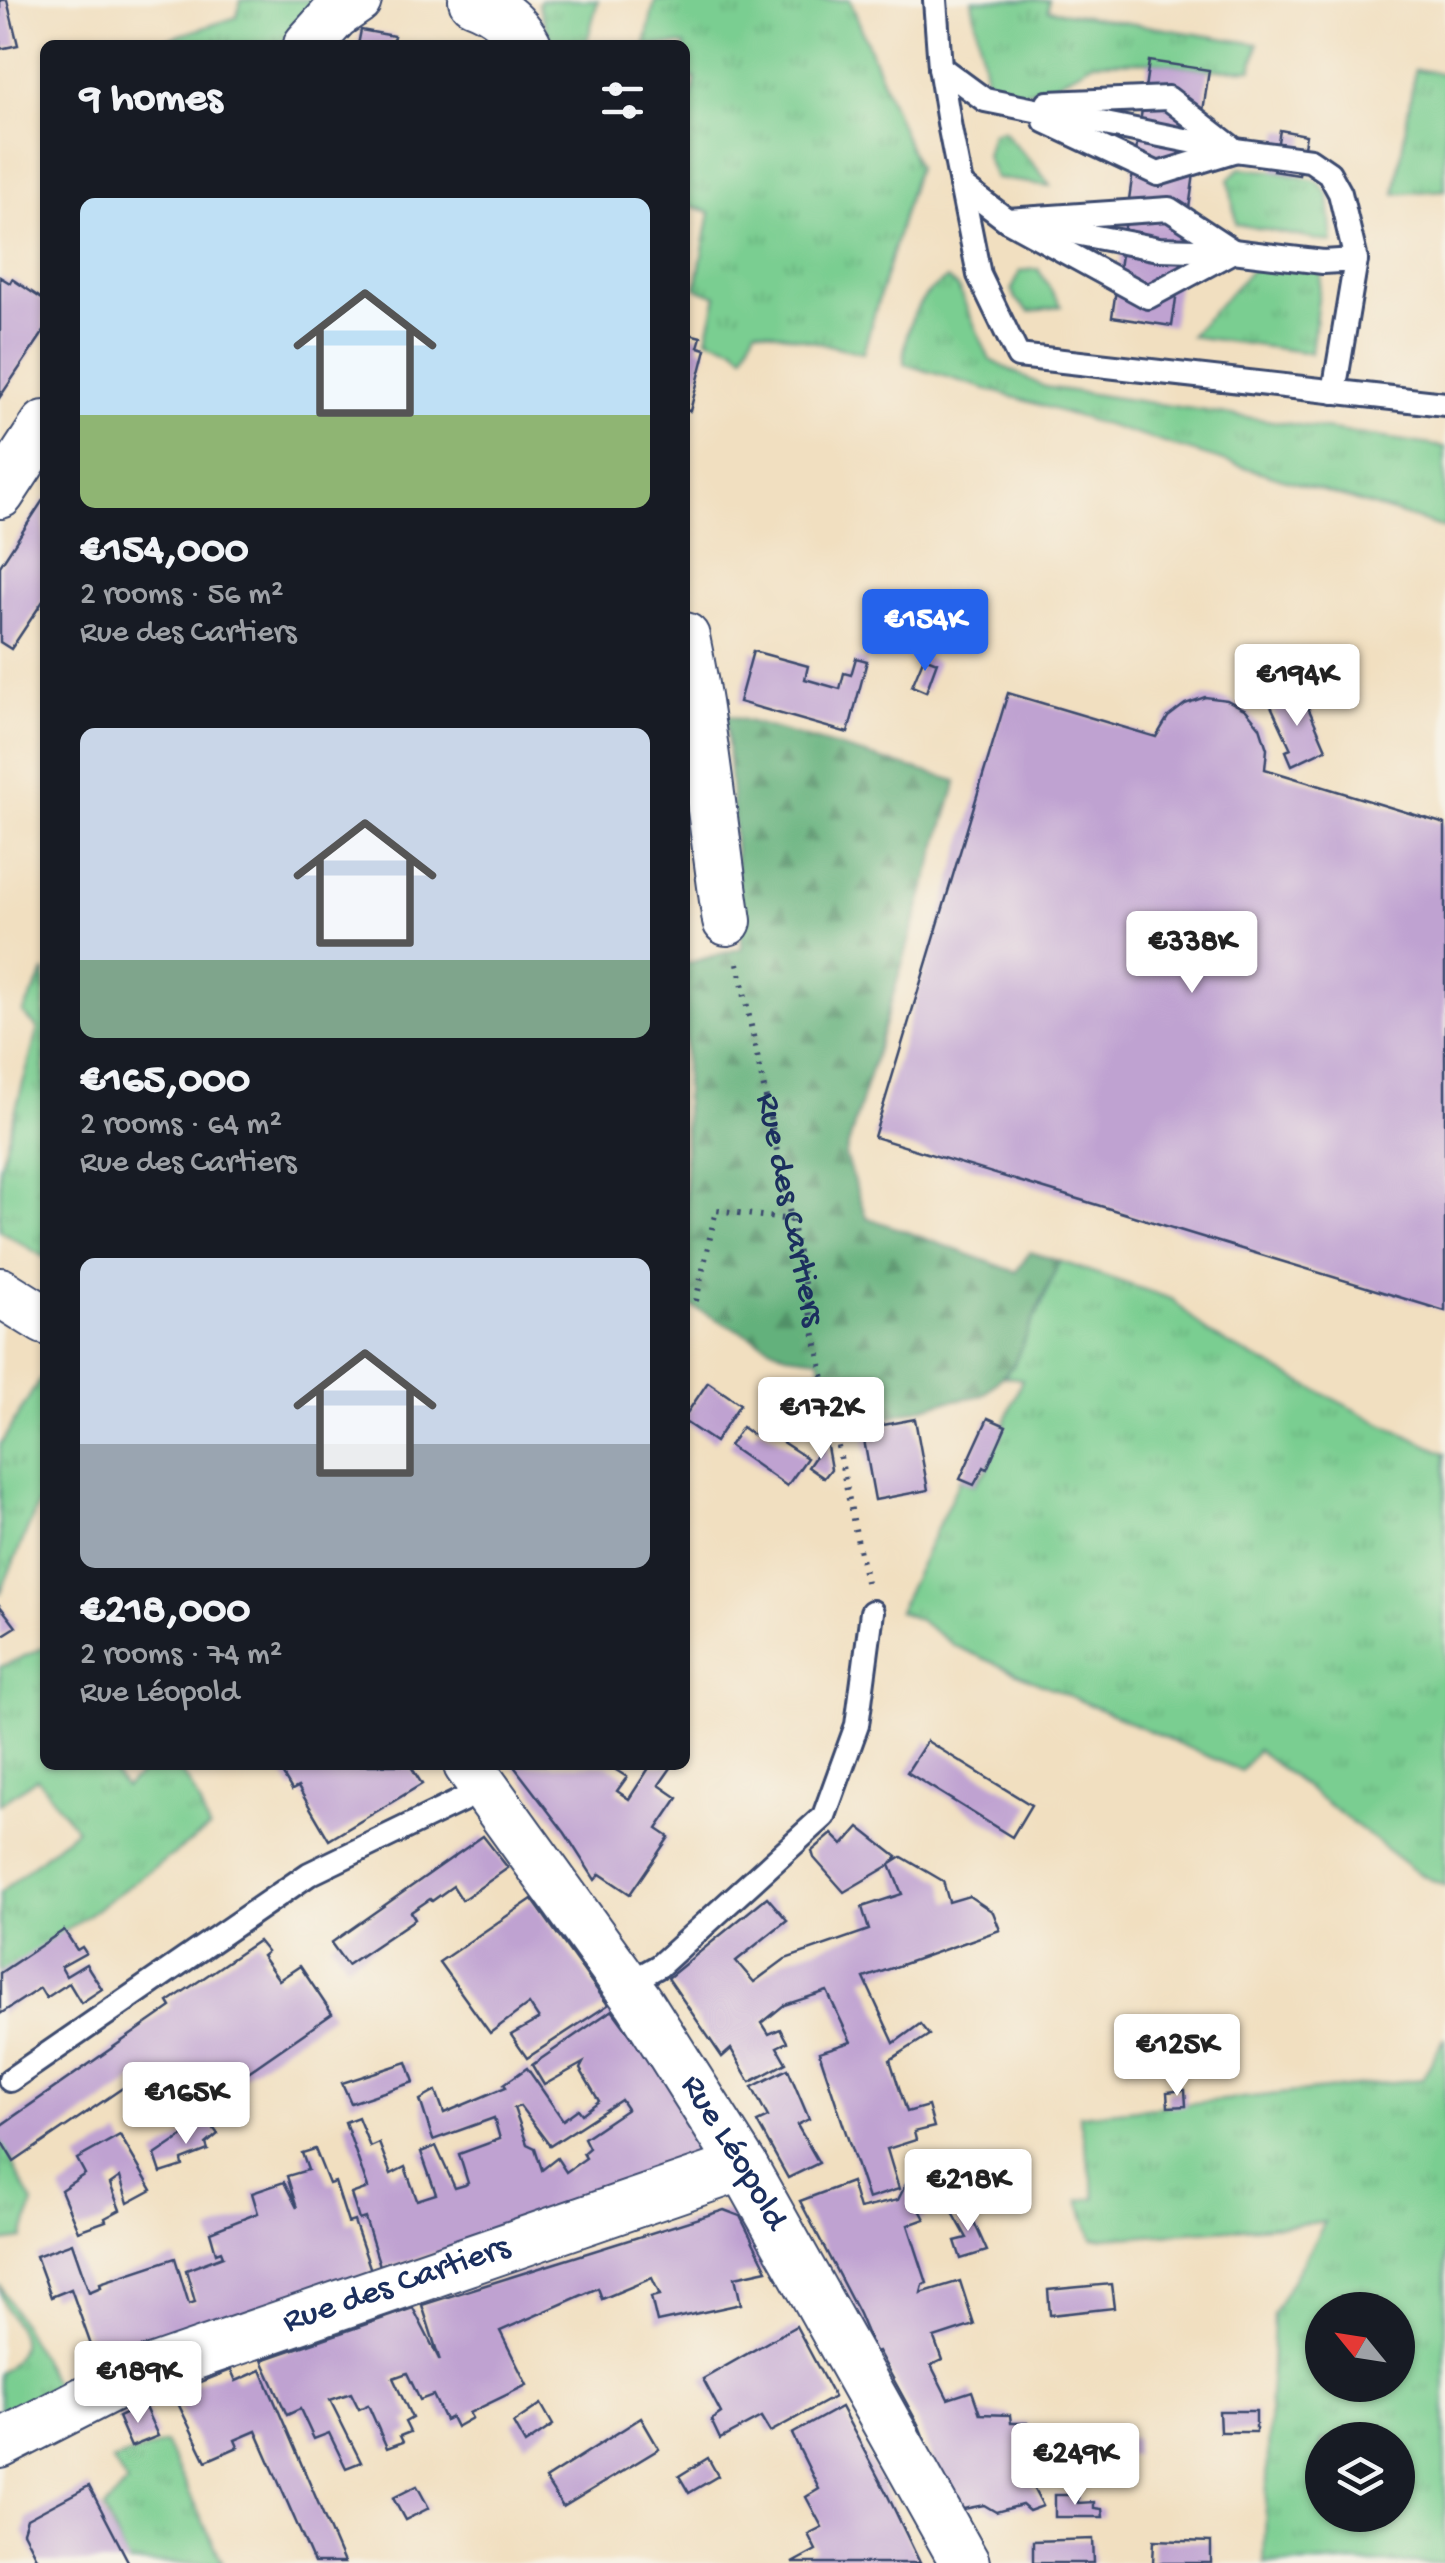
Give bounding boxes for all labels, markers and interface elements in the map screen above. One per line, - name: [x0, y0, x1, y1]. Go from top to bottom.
- icon: filters: [595, 73, 650, 128]
- text: 9 homes: [80, 76, 222, 125]
- icon: home: [275, 263, 455, 443]
- text: €154,000: [80, 528, 249, 577]
- text: 2 rooms · 56 m²: [80, 577, 284, 615]
- pin: €154K: [855, 589, 995, 674]
- text: €154K: [884, 602, 966, 640]
- text: Rue des Cartiers: [80, 615, 297, 653]
- pin: €194K: [1227, 644, 1367, 729]
- text: €194K: [1257, 657, 1337, 695]
- icon: home: [275, 793, 455, 973]
- pin: €338K: [1122, 911, 1262, 996]
- text: €338K: [1148, 924, 1236, 962]
- text: €165,000: [80, 1058, 250, 1107]
- street label: Rue des Cartiers: [745, 1090, 833, 1331]
- text: 2 rooms · 64 m²: [80, 1107, 282, 1145]
- text: Rue des Cartiers: [80, 1145, 297, 1183]
- icon: home: [275, 1323, 455, 1503]
- pin: €172K: [751, 1377, 891, 1462]
- text: €172K: [780, 1390, 862, 1428]
- text: €218,000: [80, 1588, 250, 1637]
- text: 2 rooms · 74 m²: [80, 1637, 282, 1675]
- text: Rue Léopold: [80, 1675, 239, 1713]
- pin: €125K: [1107, 2014, 1247, 2099]
- text: €125K: [1136, 2027, 1218, 2065]
- pin: €165K: [116, 2062, 256, 2147]
- street label: Rue Léopold: [670, 2068, 797, 2240]
- text: €165K: [145, 2075, 227, 2113]
- pin: €218K: [898, 2149, 1038, 2234]
- text: €218K: [927, 2162, 1009, 2200]
- street label: Rue des Cartiers: [278, 2227, 516, 2343]
- north arrow: [1305, 2292, 1415, 2402]
- map controls: [1305, 2292, 1415, 2532]
- pin: €189K: [68, 2341, 208, 2426]
- text: €189K: [96, 2354, 180, 2392]
- button: layers: [1305, 2422, 1415, 2532]
- pin: €249K: [1005, 2423, 1145, 2508]
- text: €249K: [1033, 2436, 1117, 2474]

